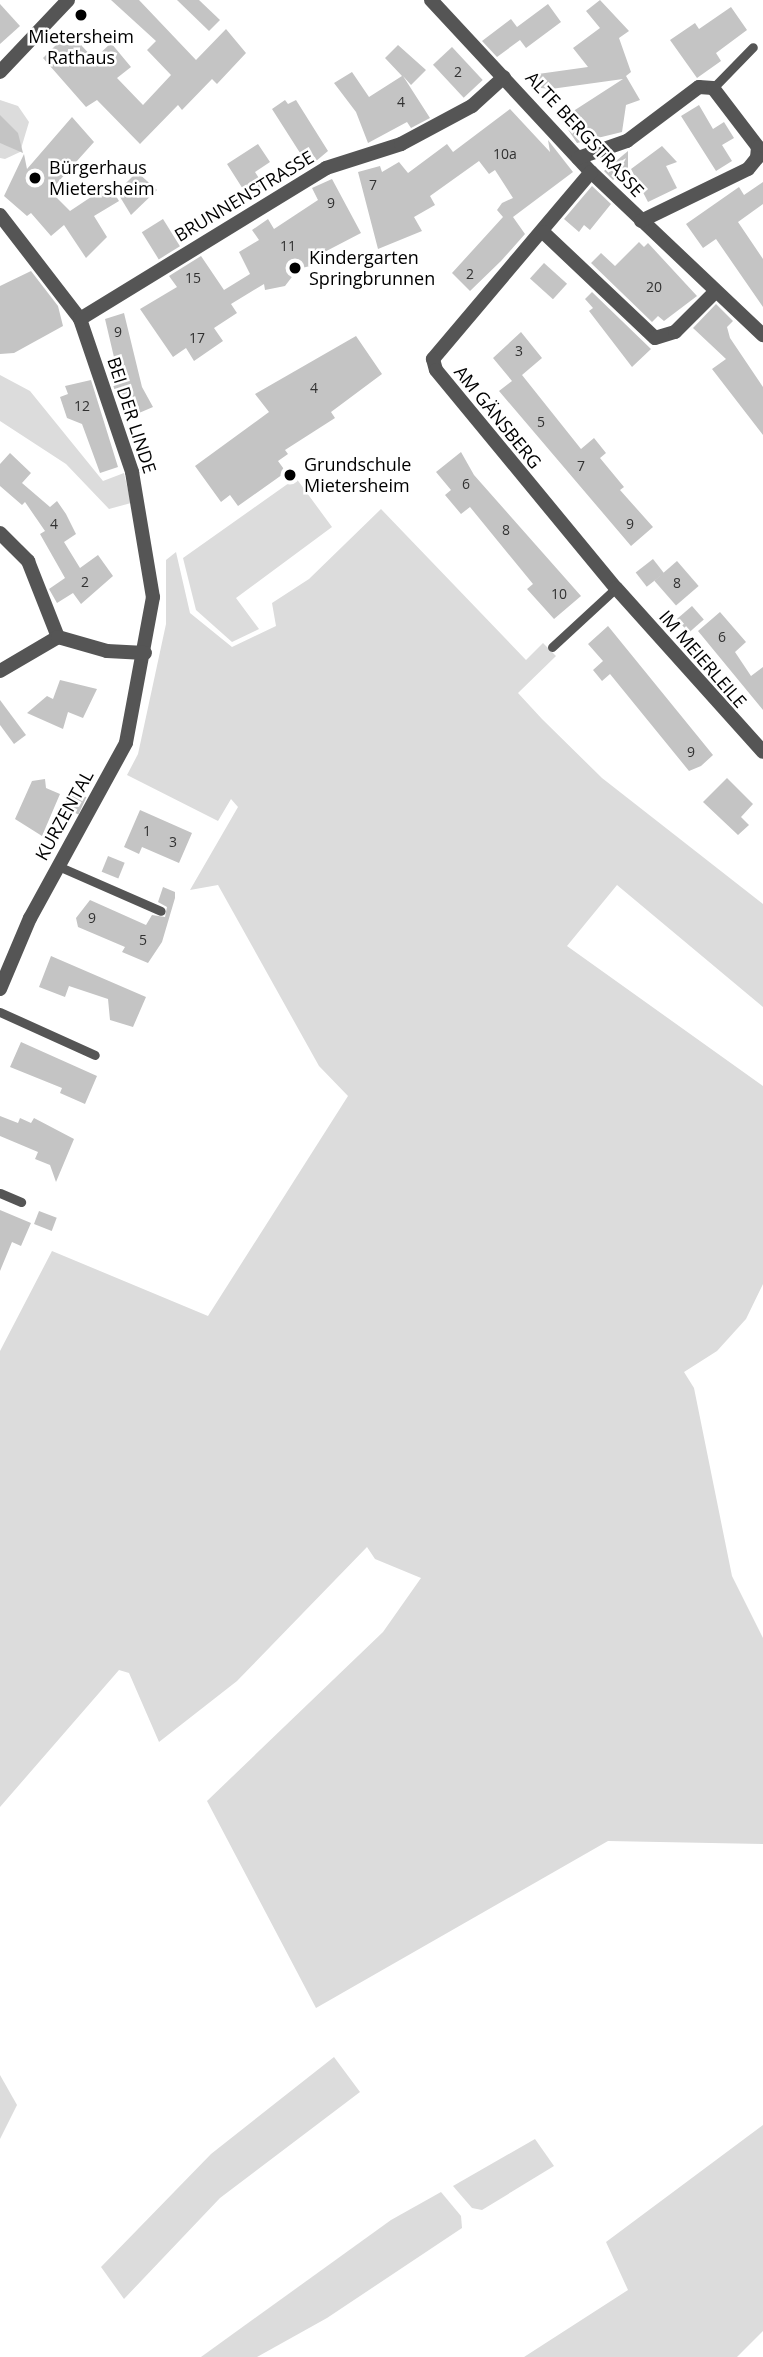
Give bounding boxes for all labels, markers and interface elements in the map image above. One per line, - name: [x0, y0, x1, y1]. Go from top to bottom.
- marker: Mietersheim Rathaus: [73, 7, 89, 23]
- place label: Mietersheim Rathaus: [28, 26, 134, 68]
- house number: 2: [454, 64, 462, 80]
- street label: ALTE BERGSTRASSE: [521, 67, 649, 201]
- house number: 4: [397, 94, 405, 110]
- street label: BRUNNENSTRASSE: [170, 146, 318, 246]
- house number: 10a: [493, 146, 517, 162]
- place label: Bürgerhaus Mietersheim: [49, 157, 155, 200]
- marker: Bürgerhaus Mietersheim: [27, 170, 43, 186]
- house number: 7: [369, 177, 377, 193]
- house number: 9: [327, 195, 335, 211]
- house number: 11: [280, 238, 296, 254]
- place label: Kindergarten Springbrunnen: [309, 247, 435, 290]
- marker: Kindergarten Springbrunnen: [287, 260, 303, 276]
- house number: 2: [466, 266, 474, 282]
- house number: 15: [185, 270, 201, 286]
- house number: 20: [646, 279, 662, 295]
- house number: 9: [114, 324, 122, 340]
- house number: 17: [189, 330, 205, 346]
- house number: 3: [515, 343, 523, 359]
- street label: BEI DER LINDE: [103, 354, 161, 476]
- street label: AM GÄNSBERG: [450, 361, 546, 473]
- house number: 4: [310, 380, 318, 396]
- house number: 12: [74, 398, 90, 414]
- house number: 5: [537, 414, 545, 430]
- place label: Grundschule Mietersheim: [304, 454, 411, 496]
- house number: 7: [577, 458, 585, 474]
- marker: Grundschule Mietersheim: [282, 467, 298, 483]
- house number: 6: [462, 476, 470, 492]
- house number: 4: [50, 516, 58, 532]
- house number: 9: [626, 516, 634, 532]
- house number: 8: [502, 522, 510, 538]
- house number: 2: [81, 574, 89, 590]
- house number: 8: [673, 575, 681, 591]
- house number: 10: [551, 586, 567, 602]
- street label: IM MEIERLEILE: [655, 606, 751, 712]
- house number: 6: [718, 629, 726, 645]
- house number: 9: [687, 744, 695, 760]
- street label: KURZENTAL: [30, 766, 98, 864]
- house number: 1: [143, 823, 151, 839]
- house number: 3: [169, 834, 177, 850]
- house number: 9: [88, 910, 96, 926]
- house number: 5: [139, 932, 147, 948]

